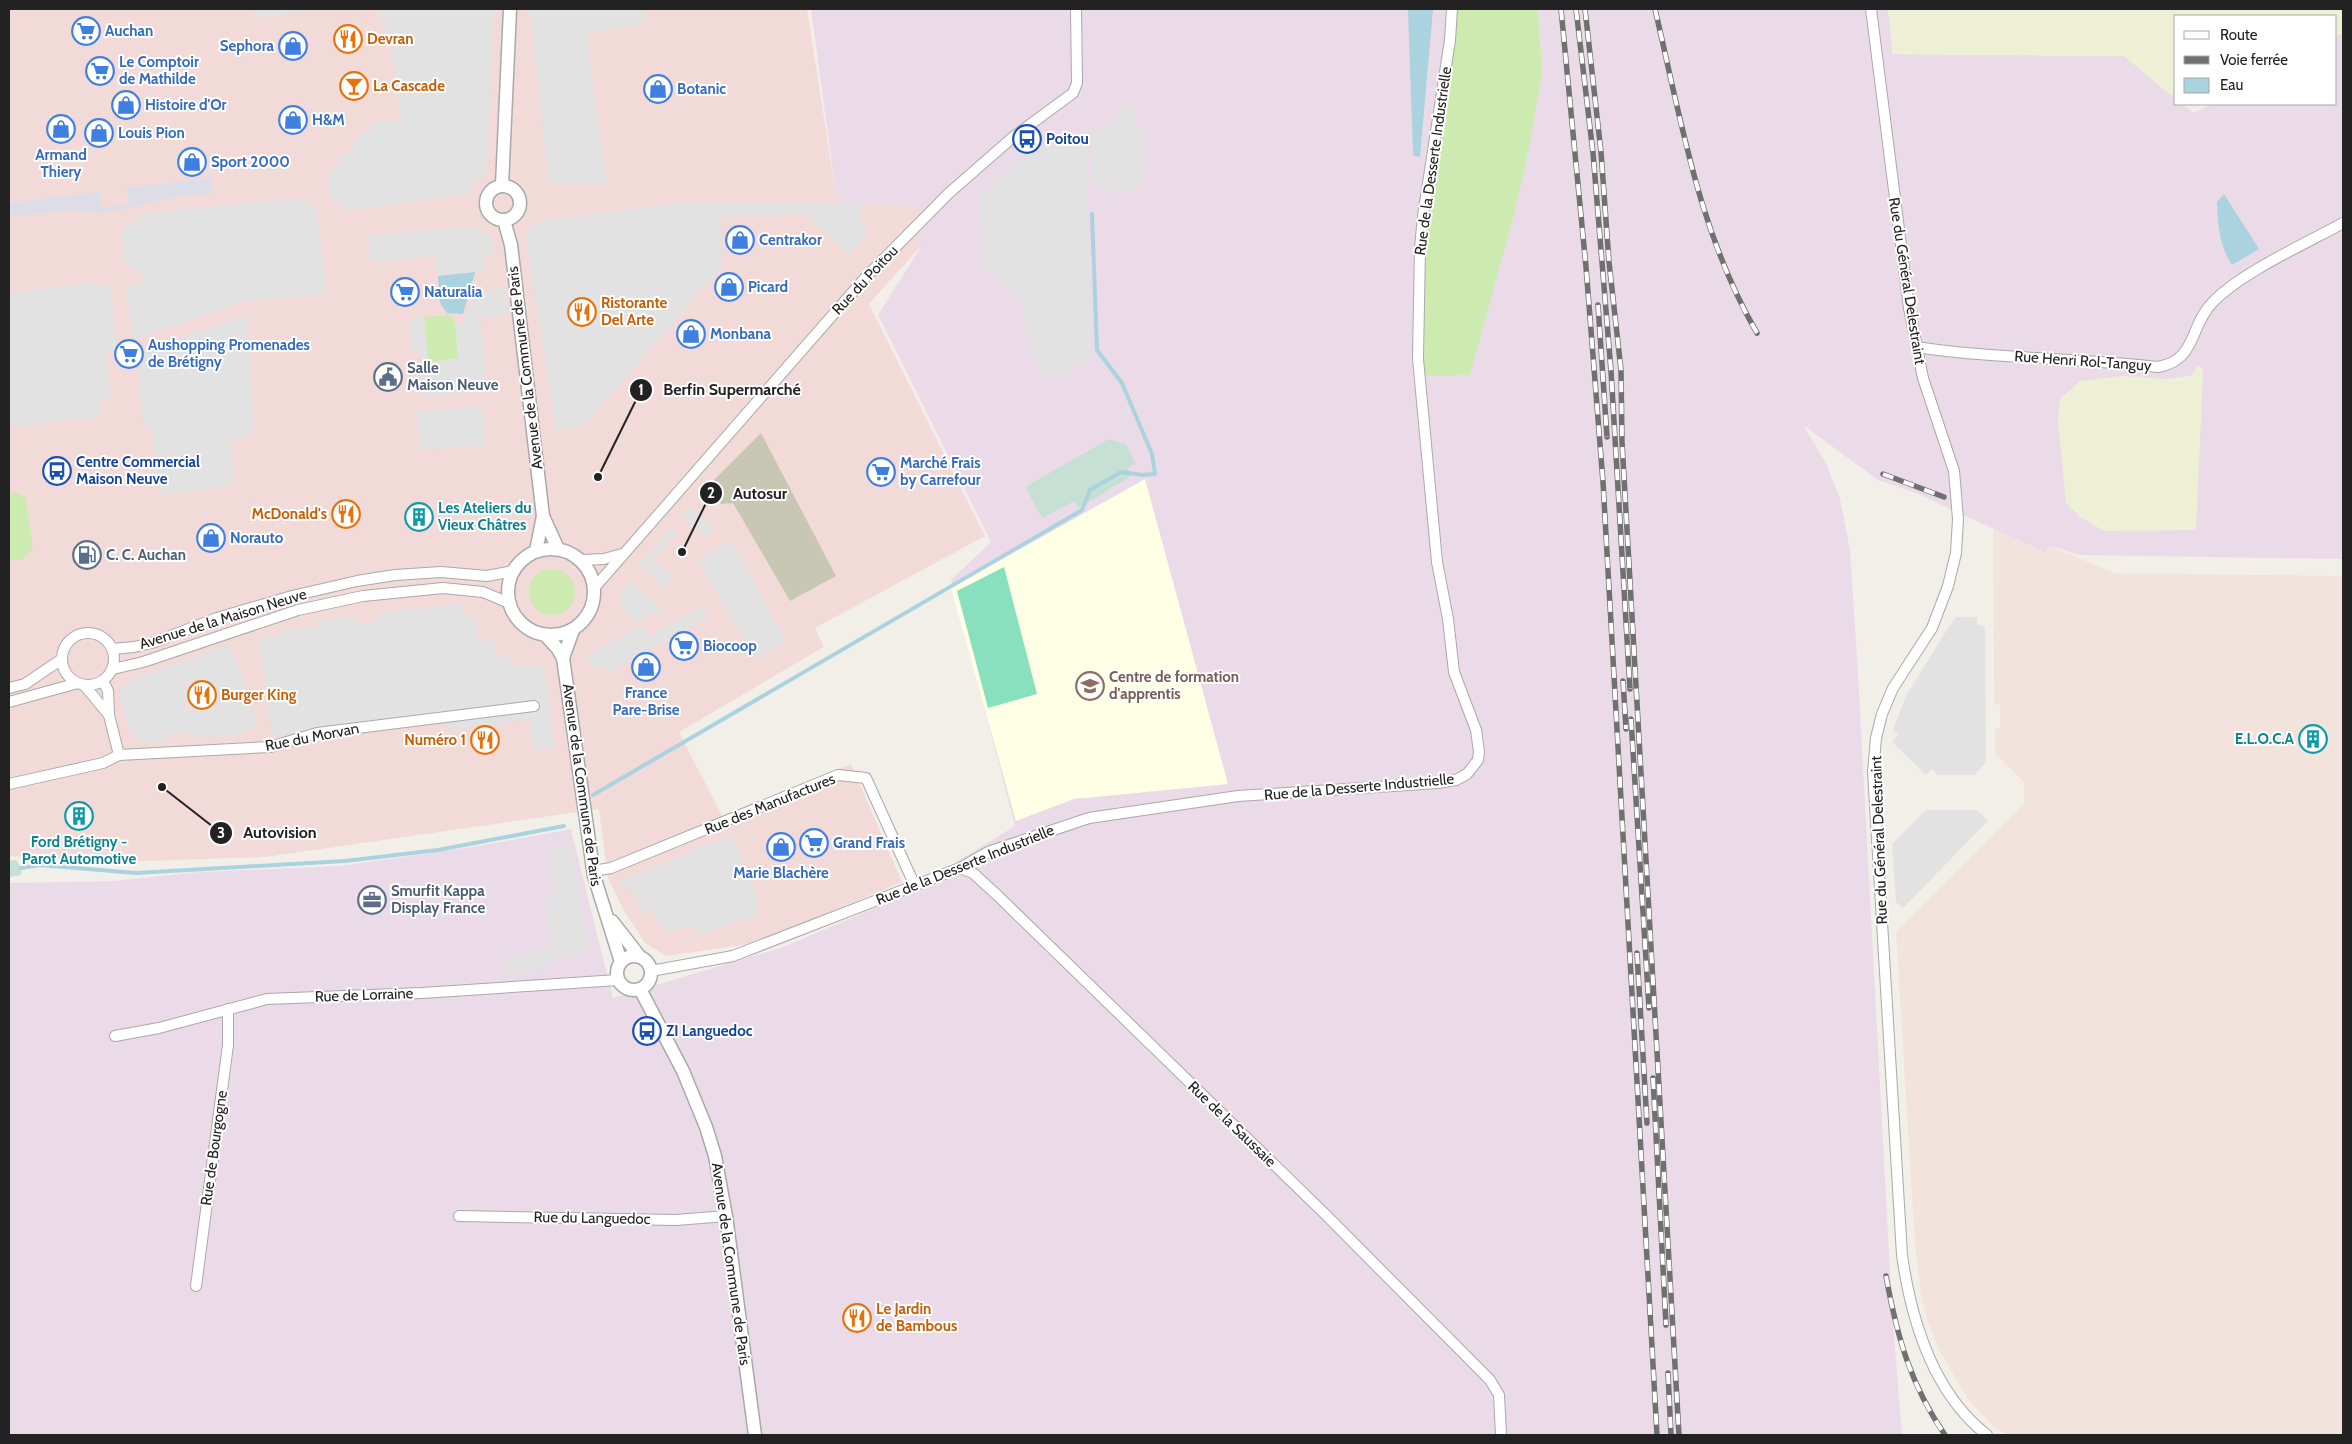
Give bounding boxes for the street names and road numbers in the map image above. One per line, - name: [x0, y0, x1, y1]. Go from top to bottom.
- street label: Rue de la Desserte Industrielle: [1411, 65, 1455, 257]
- street label: Rue du Général Delestraint: [1885, 196, 1929, 366]
- street label: Rue du Poitou: [828, 242, 902, 318]
- street label: Avenue de la Commune de Paris: [504, 265, 546, 471]
- street label: Rue Henri Rol-Tanguy: [2014, 347, 2153, 375]
- street label: Avenue de la Maison Neuve: [137, 585, 309, 653]
- street label: Avenue de la Commune de Paris: [559, 683, 605, 887]
- street label: Rue du Morvan: [264, 719, 360, 755]
- street label: Rue du Général Delestraint: [1867, 755, 1891, 925]
- street label: Rue des Manufactures: [702, 770, 838, 838]
- street label: Rue de la Desserte Industrielle: [1263, 770, 1455, 804]
- street label: Rue de la Desserte Industrielle: [873, 821, 1057, 909]
- street label: Rue de Lorraine: [314, 984, 414, 1006]
- street label: Rue de la Saussaie: [1184, 1077, 1280, 1171]
- street label: Rue de Bourgogne: [197, 1089, 231, 1207]
- street label: Avenue de la Commune de Paris: [708, 1162, 754, 1366]
- street label: Rue du Languedoc: [533, 1208, 651, 1228]

